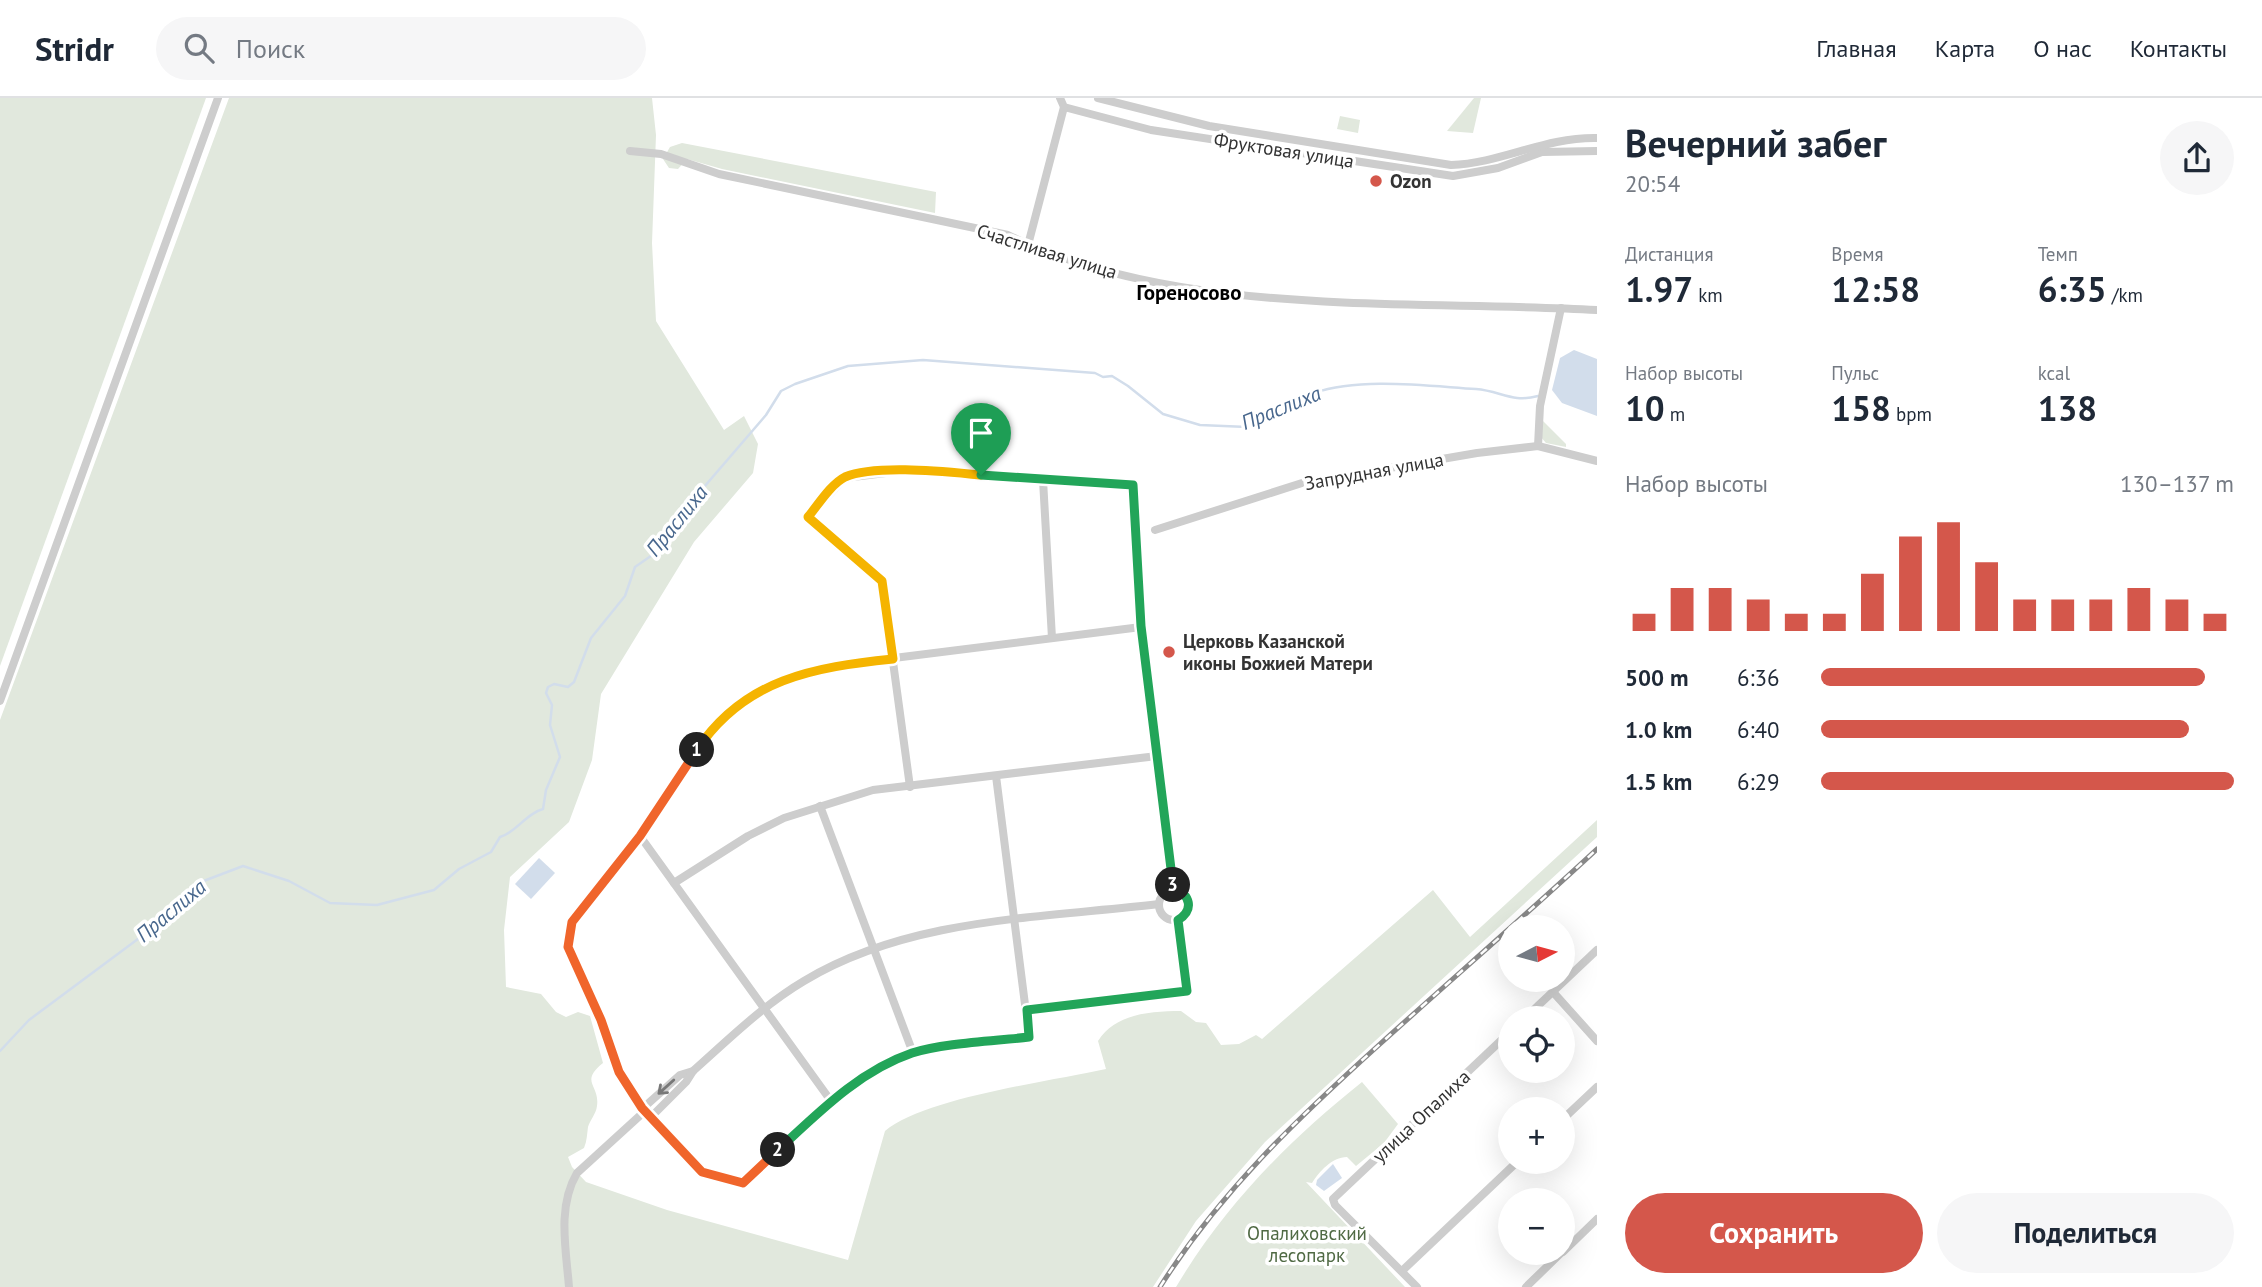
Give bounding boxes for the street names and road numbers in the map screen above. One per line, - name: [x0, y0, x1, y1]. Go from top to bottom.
- street label: Фруктовая улица: [1212, 127, 1356, 173]
- street label: Счастливая улица: [974, 218, 1120, 284]
- street label: Запрудная улица: [1303, 447, 1445, 495]
- street label: улица Опалиха: [1367, 1065, 1475, 1167]

